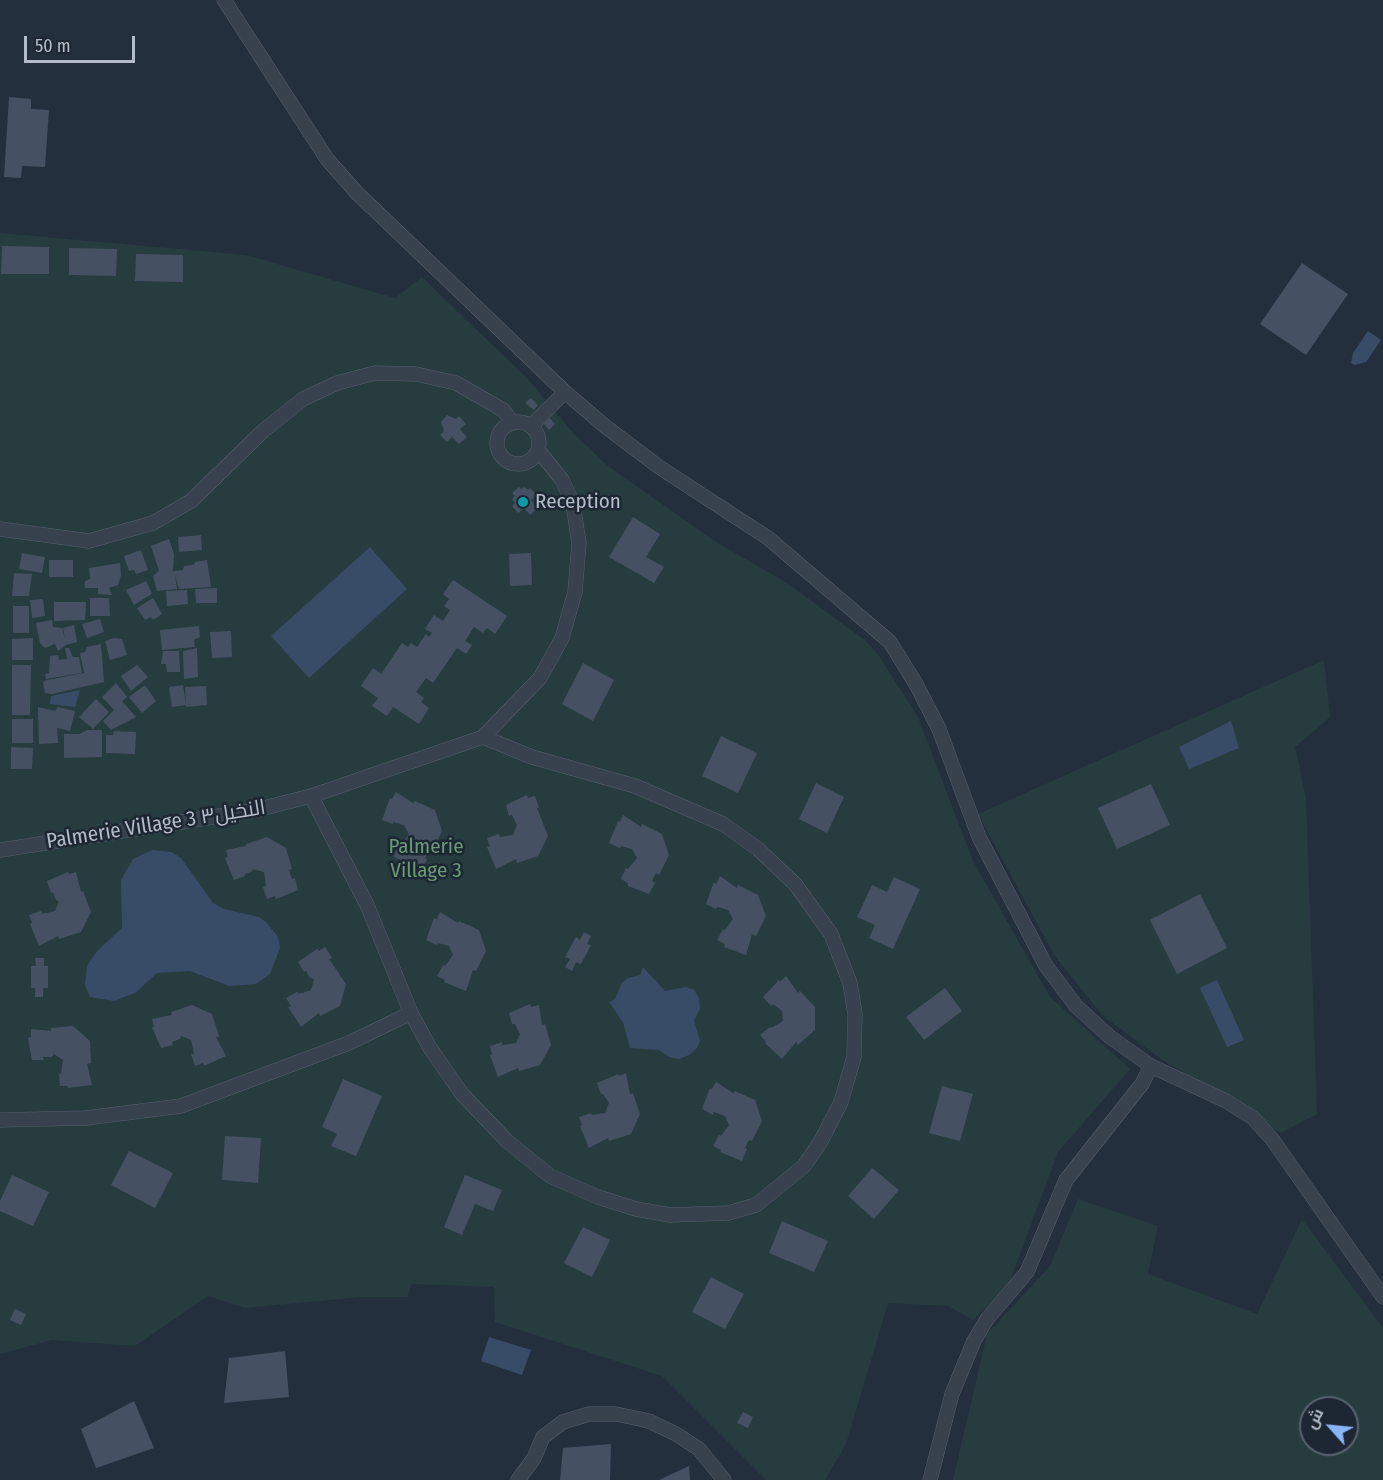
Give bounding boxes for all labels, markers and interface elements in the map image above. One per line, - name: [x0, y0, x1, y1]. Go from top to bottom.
- scale bar: [27, 24, 138, 62]
- text: 50 m: [35, 35, 71, 57]
- place label: Reception: [535, 489, 621, 515]
- marker: Reception: [516, 495, 530, 509]
- street label: Palmerie Village 3 النخيل٣: [45, 795, 267, 855]
- park label: Palmerie Village 3: [388, 834, 464, 884]
- north arrow: [1299, 1396, 1359, 1456]
- text: ش: [1301, 1405, 1327, 1432]

